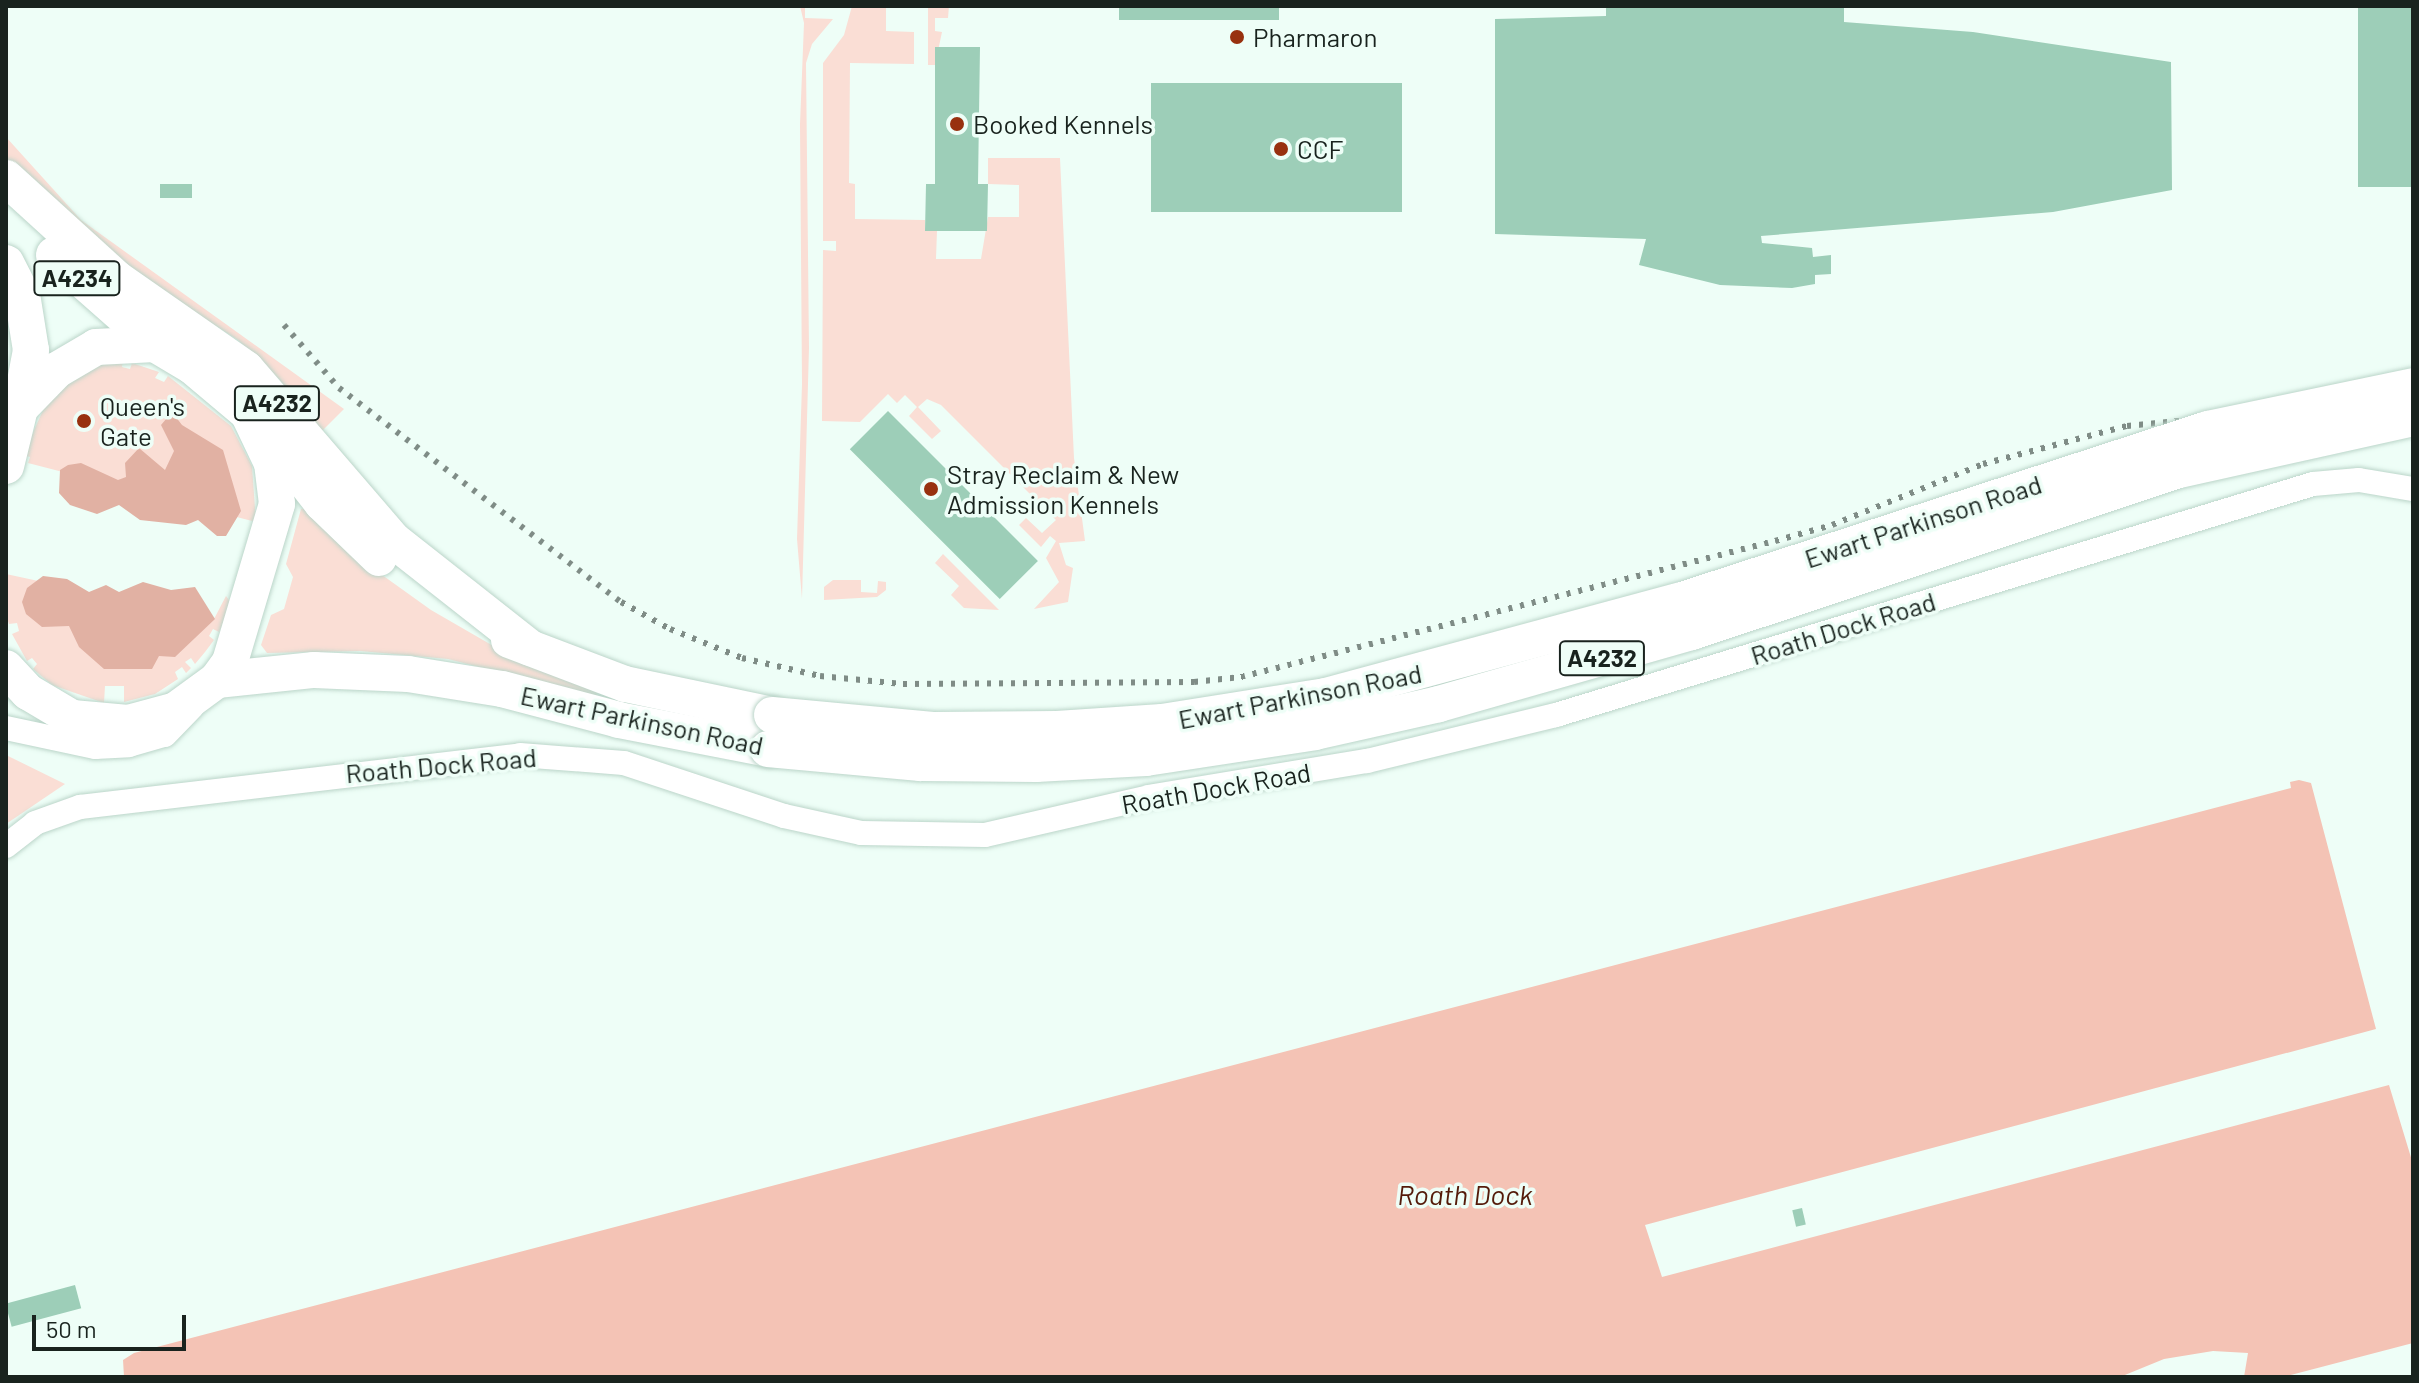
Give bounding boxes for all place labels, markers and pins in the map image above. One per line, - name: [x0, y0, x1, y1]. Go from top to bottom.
- place label: Pharmaron: [1253, 21, 1377, 53]
- marker: Pharmaron: [1228, 28, 1246, 46]
- place label: Booked Kennels: [973, 108, 1153, 140]
- marker: Booked Kennels: [948, 115, 966, 133]
- place label: CCF: [1297, 133, 1343, 165]
- marker: CCF: [1272, 140, 1290, 158]
- place label: Queen's Gate: [100, 390, 185, 452]
- marker: Queen's Gate: [75, 412, 93, 430]
- place label: Stray Reclaim & New Admission Kennels: [947, 458, 1179, 520]
- marker: Stray Reclaim & New Admission Kennels: [922, 480, 940, 498]

